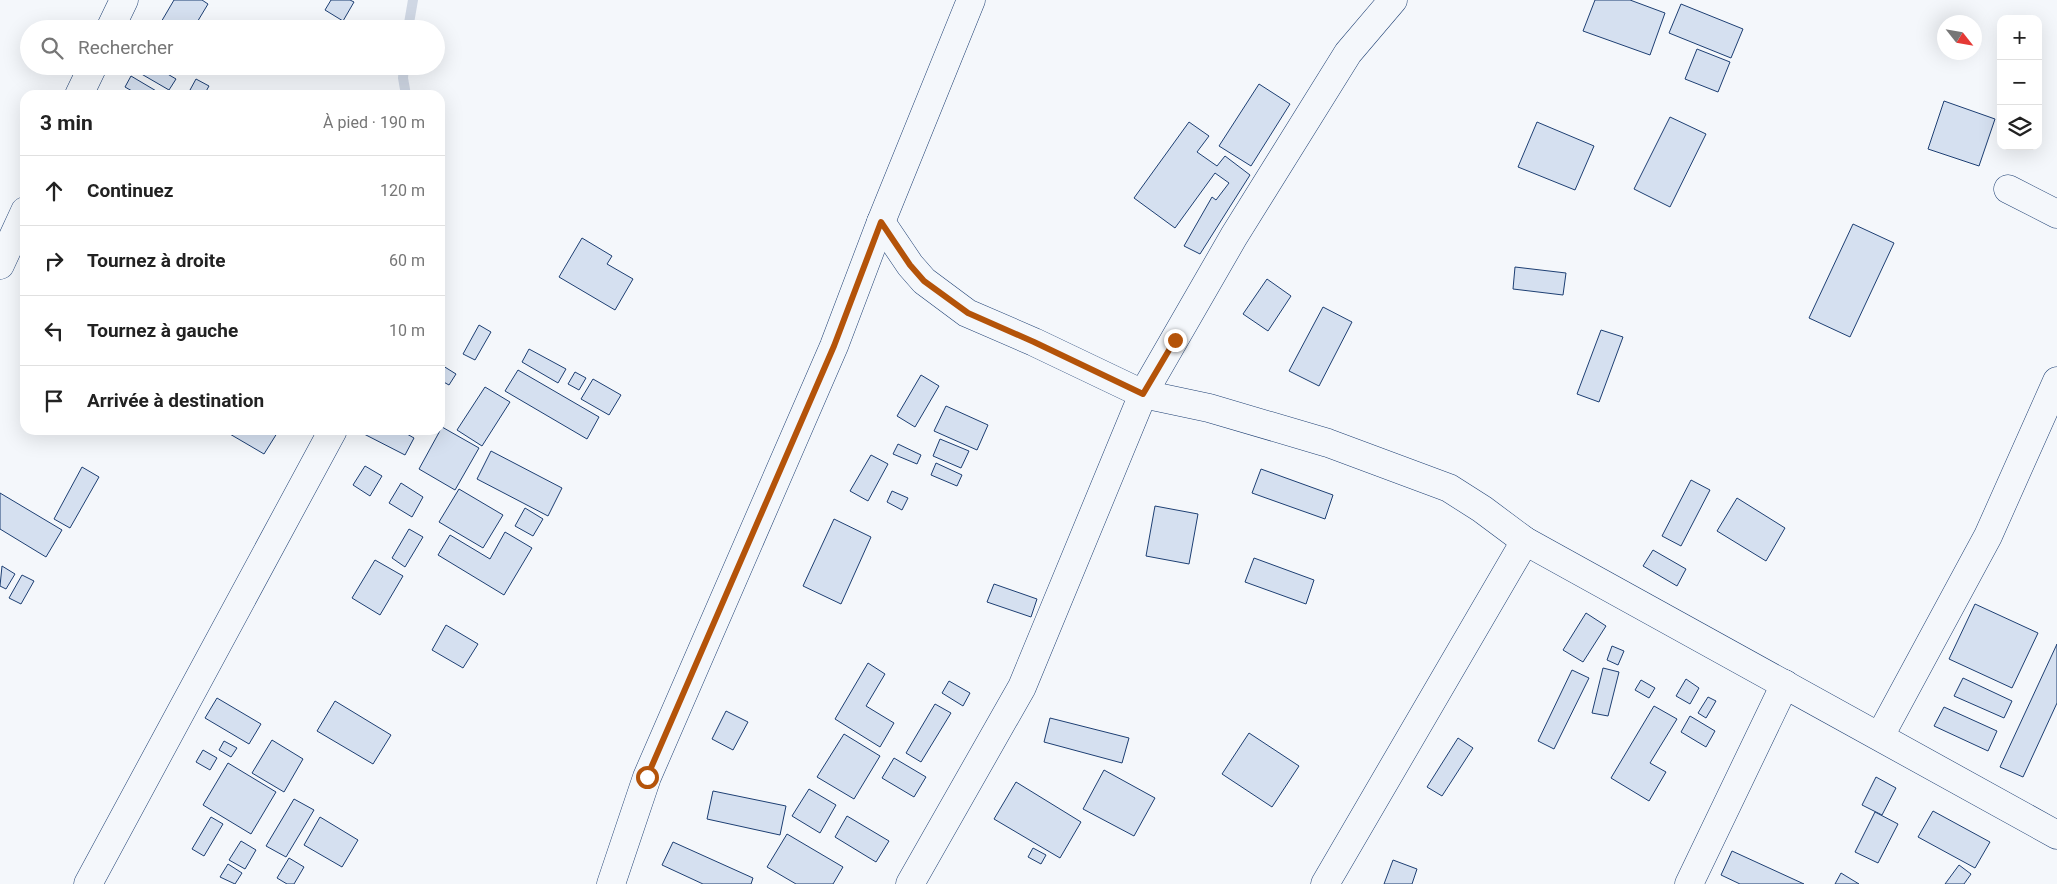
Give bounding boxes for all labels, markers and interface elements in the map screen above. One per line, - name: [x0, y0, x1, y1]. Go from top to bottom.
- north arrow: [1937, 15, 1982, 60]
- map controls: [1997, 15, 2042, 150]
- button: +: [1997, 15, 2042, 60]
- search box: [20, 20, 445, 75]
- icon: search: [38, 34, 66, 62]
- text: Rechercher: [78, 36, 173, 59]
- button: −: [1997, 60, 2042, 105]
- button: layers: [1997, 105, 2042, 150]
- text: 3 min: [40, 111, 93, 135]
- text: À pied · 190 m: [323, 113, 425, 132]
- icon: ahead: [40, 177, 68, 205]
- text: Continuez: [87, 179, 173, 202]
- text: 120 m: [380, 181, 425, 200]
- icon: right: [40, 247, 68, 275]
- text: Tournez à droite: [87, 249, 226, 272]
- text: 60 m: [389, 251, 425, 270]
- icon: left: [40, 317, 68, 345]
- text: Tournez à gauche: [87, 319, 238, 342]
- text: 10 m: [389, 321, 425, 340]
- route end: [1164, 329, 1187, 352]
- icon: arrive: [40, 387, 68, 415]
- text: Arrivée à destination: [87, 389, 264, 412]
- route start: [636, 766, 659, 789]

